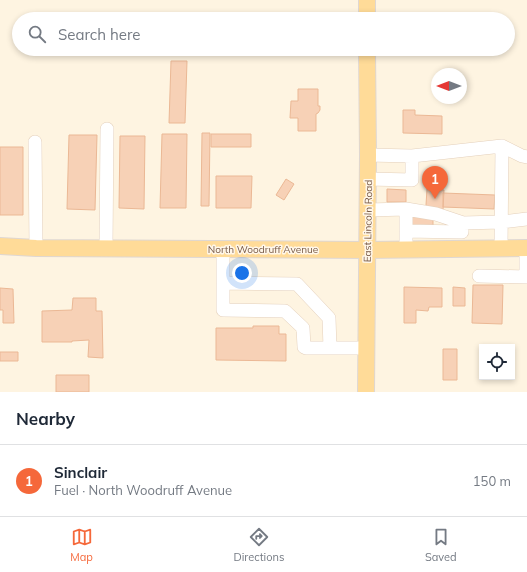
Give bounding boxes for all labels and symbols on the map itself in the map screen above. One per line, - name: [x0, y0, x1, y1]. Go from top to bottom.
- north arrow: [431, 68, 467, 104]
- pin: 1: [422, 166, 448, 199]
- street label: East Lincoln Road: [361, 180, 375, 262]
- street label: North Woodruff Avenue: [208, 243, 318, 256]
- your location: [232, 263, 252, 283]

